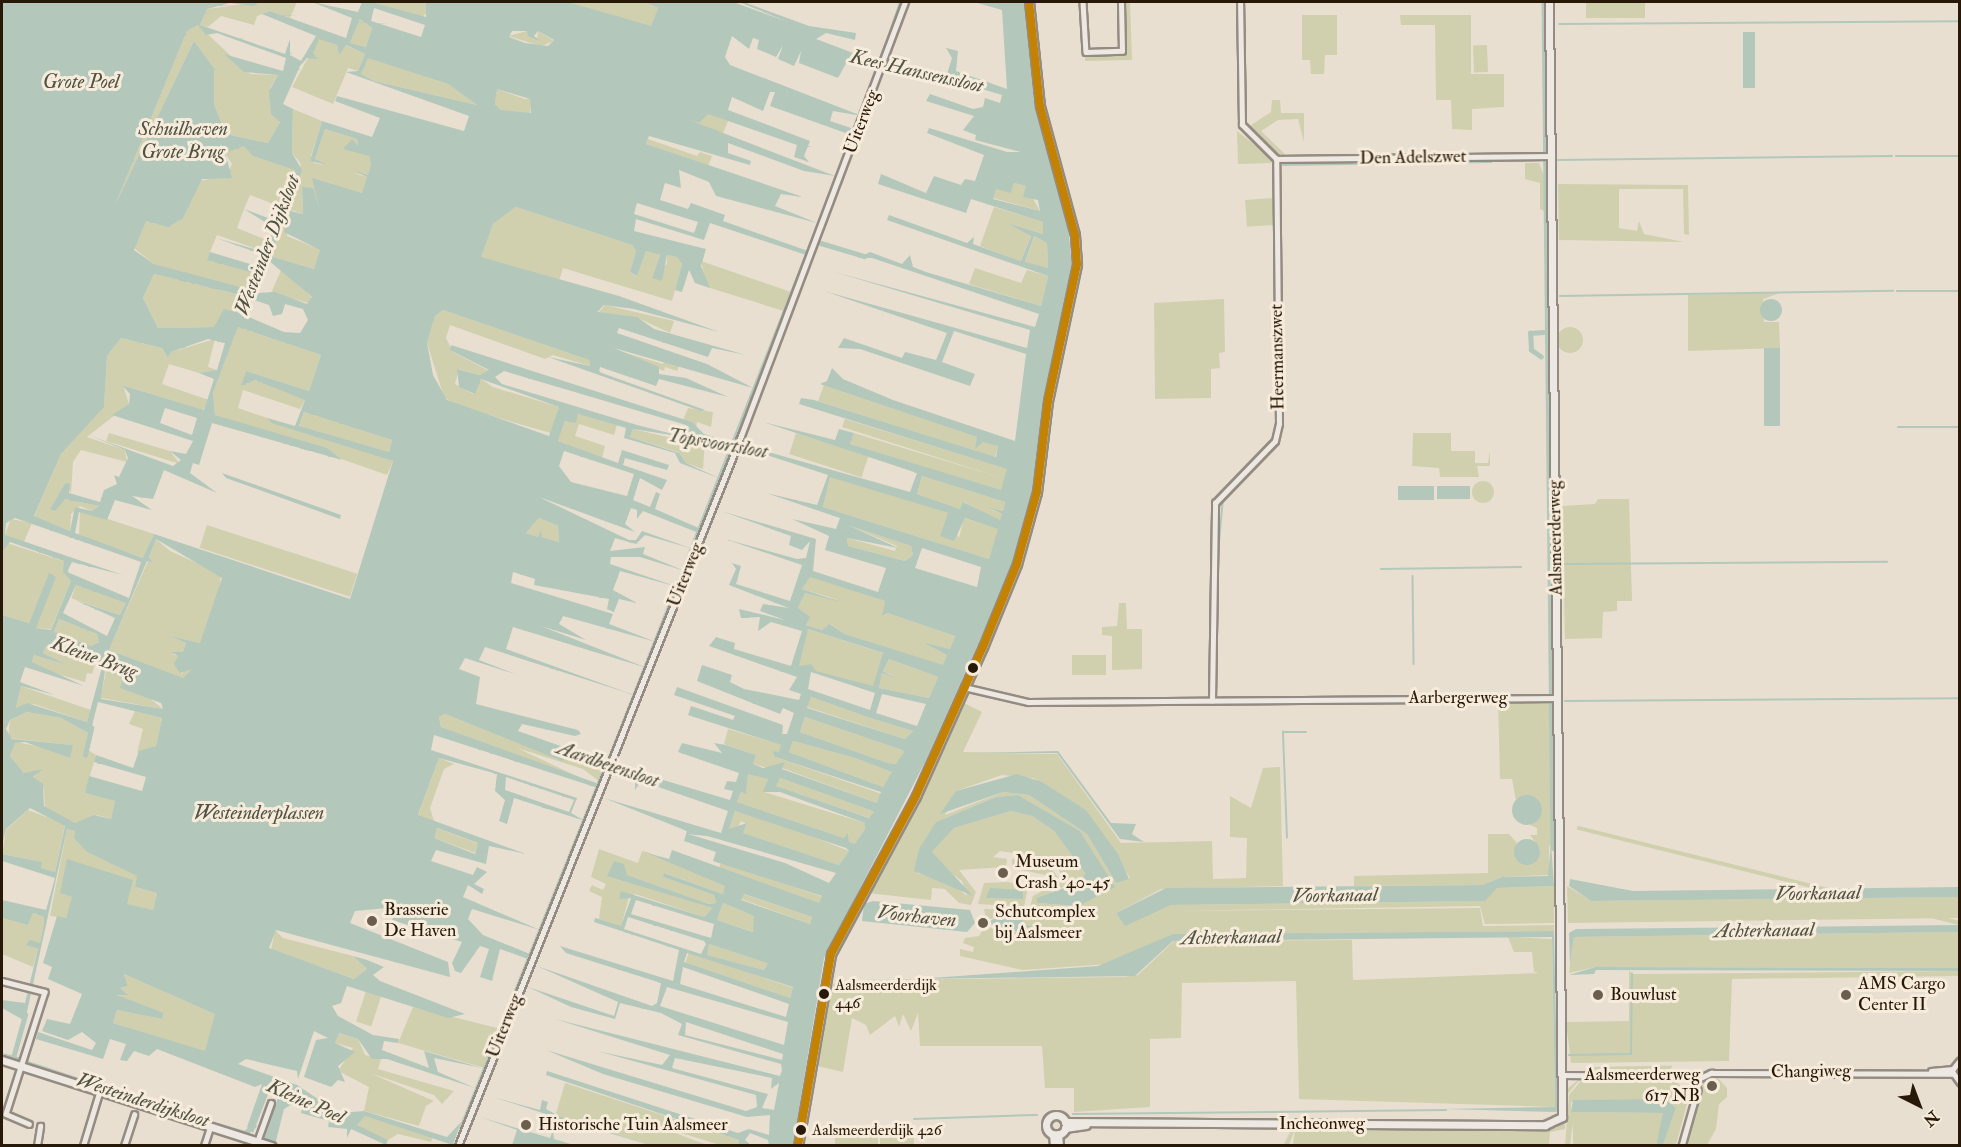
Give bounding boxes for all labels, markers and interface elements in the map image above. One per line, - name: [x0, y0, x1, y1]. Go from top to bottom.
- water label: Kees Hanssenssloot: [848, 44, 986, 98]
- water label: Grote Poel: [43, 69, 119, 93]
- street label: Uiterweg: [840, 87, 884, 157]
- water label: Schuilhaven Grote Brug: [138, 116, 228, 163]
- street label: Den Adelszwet: [1359, 146, 1467, 170]
- water label: Westeinder Dijksloot: [229, 171, 305, 319]
- street label: Heermanszwet: [1266, 304, 1290, 410]
- water label: Topsvoortsloot: [666, 422, 770, 464]
- street label: Aalsmeerderweg: [1544, 480, 1568, 596]
- street label: Uiterweg: [663, 540, 709, 610]
- water label: Kleine Brug: [49, 630, 141, 684]
- unlabelled marker: [967, 662, 979, 674]
- street label: Aarbergerweg: [1409, 687, 1507, 709]
- water label: Aardbeiensloot: [554, 735, 662, 793]
- water label: Westeinderplassen: [194, 800, 324, 824]
- place label: Museum Crash '40-45: [1015, 852, 1110, 894]
- marker: Museum Crash '40-45: [996, 866, 1010, 880]
- water label: Voorkanaal: [1775, 880, 1861, 906]
- water label: Voorkanaal: [1292, 882, 1378, 908]
- place label: Brasserie De Haven: [384, 900, 456, 942]
- water label: Voorhaven: [876, 900, 958, 932]
- place label: Schutcomplex bij Aalsmeer: [995, 902, 1095, 944]
- marker: Brasserie De Haven: [365, 914, 379, 928]
- marker: Schutcomplex bij Aalsmeer: [976, 916, 990, 930]
- water label: Achterkanaal: [1714, 917, 1814, 943]
- water label: Achterkanaal: [1181, 924, 1281, 950]
- place label: AMS Cargo Center II: [1858, 974, 1945, 1016]
- place label: Aalsmeerderdijk 446: [835, 975, 937, 1013]
- place label: Bouwlust: [1610, 984, 1677, 1006]
- marker: Aalsmeerderdijk 446: [818, 988, 830, 1000]
- marker: Bouwlust: [1591, 988, 1605, 1002]
- marker: AMS Cargo Center II: [1839, 988, 1853, 1002]
- street label: Uiterweg: [482, 991, 528, 1061]
- street label: Changiweg: [1771, 1061, 1851, 1083]
- place label: Aalsmeerderweg 617 NB: [1584, 1065, 1700, 1108]
- water label: Westeinderdijksloot: [74, 1067, 212, 1133]
- water label: Kleine Poel: [263, 1073, 349, 1129]
- north arrow: [1889, 1075, 1949, 1135]
- marker: Aalsmeerderweg 617 NB: [1705, 1079, 1719, 1093]
- text: N: [1919, 1106, 1943, 1131]
- street label: Incheonweg: [1279, 1113, 1365, 1135]
- place label: Historische Tuin Aalsmeer: [538, 1114, 728, 1136]
- marker: Historische Tuin Aalsmeer: [519, 1118, 533, 1132]
- place label: Aalsmeerderdijk 426: [812, 1120, 942, 1140]
- marker: Aalsmeerderdijk 426: [795, 1124, 807, 1136]

